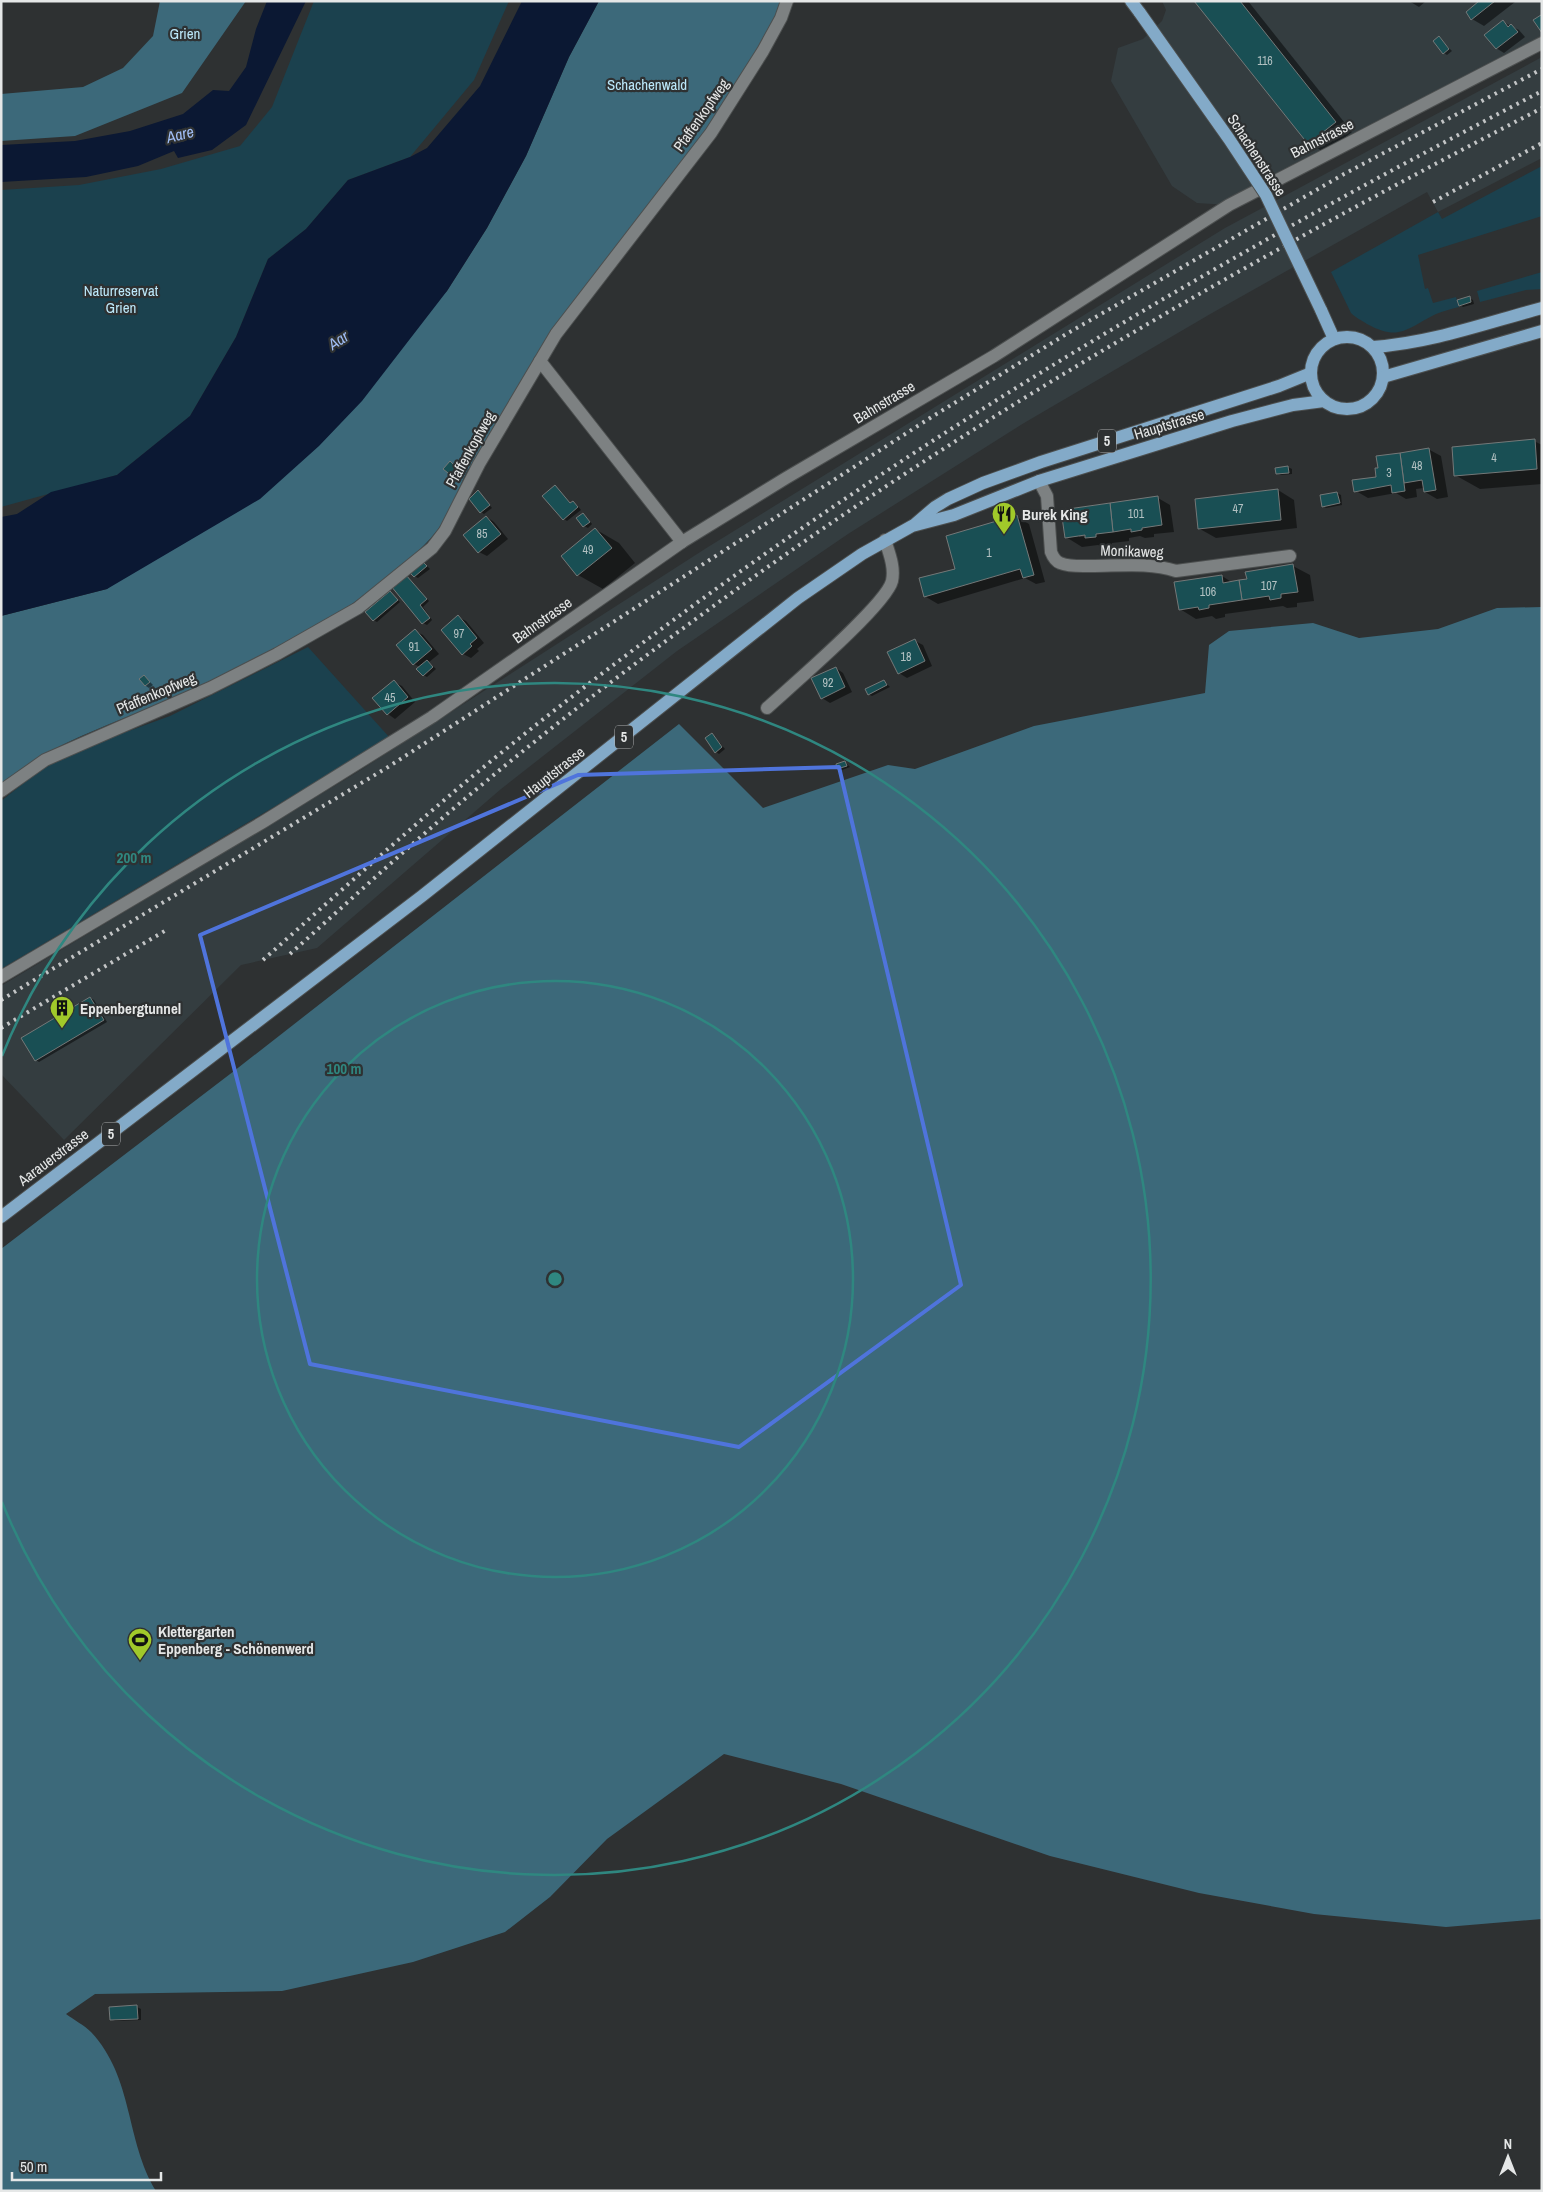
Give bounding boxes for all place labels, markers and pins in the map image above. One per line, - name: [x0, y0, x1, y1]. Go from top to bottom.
- restaurant icon: Burek King: [991, 501, 1017, 535]
- place label: Burek King: [1022, 504, 1088, 525]
- building icon: Eppenbergtunnel: [49, 995, 75, 1029]
- place label: Eppenbergtunnel: [80, 998, 181, 1019]
- centre of rings: [546, 1270, 564, 1288]
- place label: Klettergarten Eppenberg - Schönenwerd: [158, 1621, 314, 1659]
- sports icon: Klettergarten Eppenberg - Schönenwerd: [127, 1627, 153, 1661]

